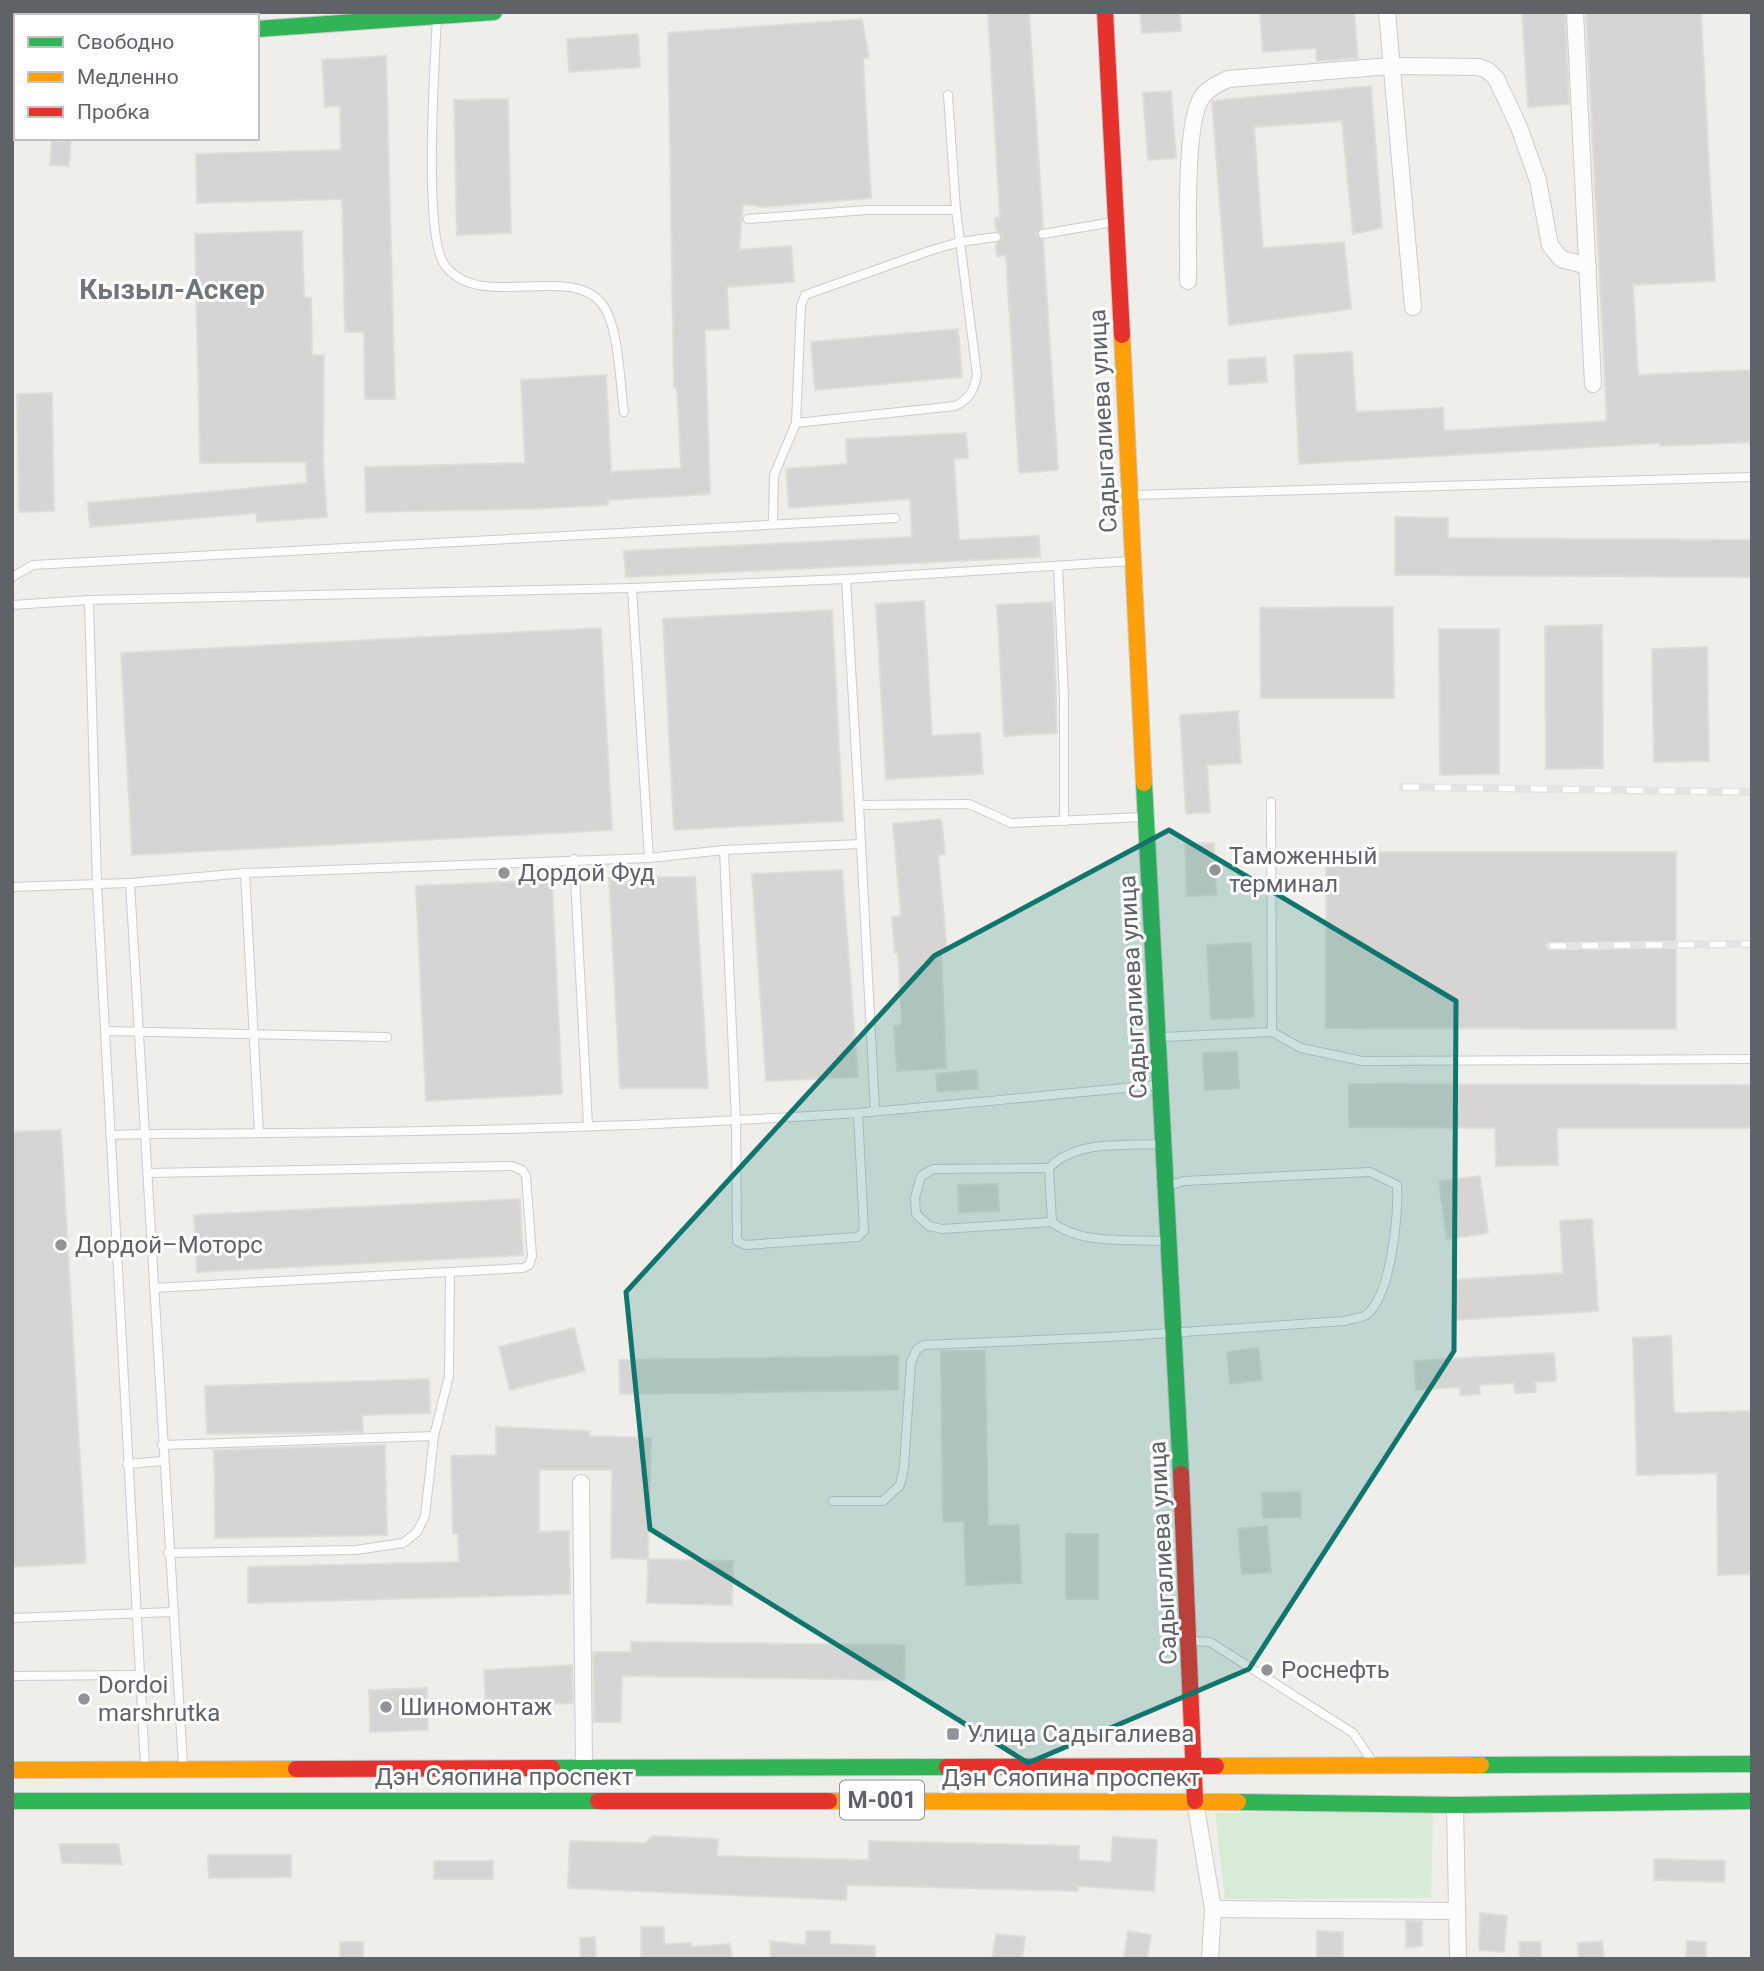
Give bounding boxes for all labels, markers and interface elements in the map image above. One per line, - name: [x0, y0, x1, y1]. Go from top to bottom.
- legend: [14, 14, 259, 140]
- text: Свободно: [77, 30, 174, 54]
- text: Медленно: [77, 65, 179, 89]
- text: Пробка: [77, 100, 150, 124]
- district label: Кызыл-Аскер: [79, 273, 265, 306]
- street label: Садыгалиева улица: [1083, 308, 1123, 534]
- place label: Таможенный терминал: [1229, 842, 1377, 898]
- place label: Дордой Фуд: [518, 859, 655, 887]
- marker: Таможенный терминал: [1207, 862, 1223, 878]
- marker: Дордой Фуд: [496, 865, 512, 881]
- street label: Садыгалиева улица: [1113, 874, 1153, 1100]
- place label: Дордой–Моторс: [75, 1231, 263, 1259]
- marker: Дордой–Моторс: [53, 1237, 69, 1253]
- street label: Садыгалиева улица: [1143, 1440, 1183, 1666]
- place label: Роснефть: [1281, 1656, 1390, 1684]
- marker: Роснефть: [1259, 1662, 1275, 1678]
- place label: Dordoi marshrutka: [98, 1671, 220, 1727]
- marker: Dordoi marshrutka: [76, 1691, 92, 1707]
- place label: Шиномонтаж: [400, 1693, 553, 1721]
- marker: Шиномонтаж: [378, 1699, 394, 1715]
- place label: Улица Садыгалиева: [967, 1720, 1194, 1748]
- marker: Улица Садыгалиева: [945, 1726, 961, 1742]
- street label: Дэн Сяопина проспект: [375, 1763, 634, 1791]
- street label: Дэн Сяопина проспект: [942, 1764, 1201, 1792]
- road number: M-001: [840, 1781, 924, 1820]

